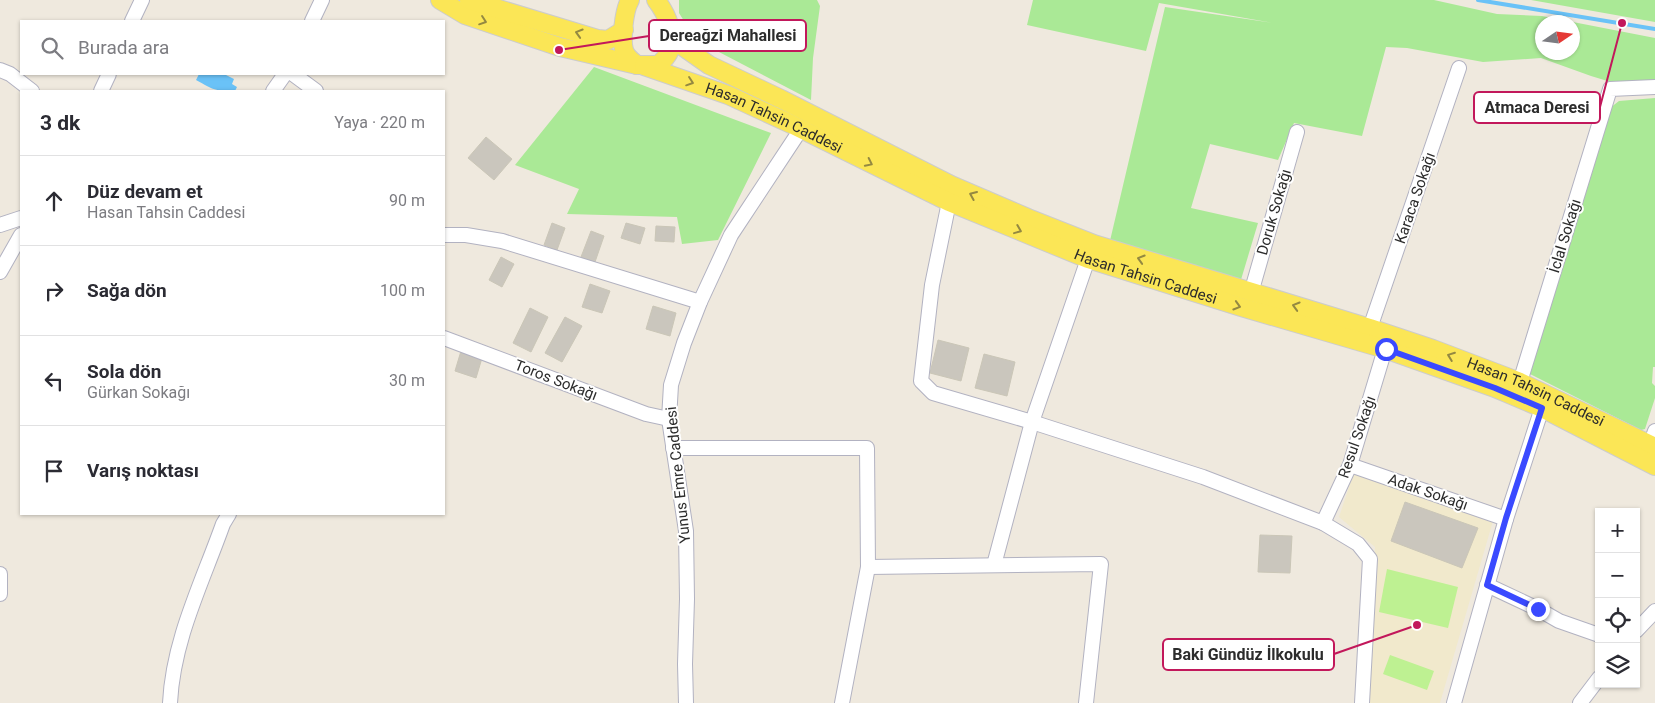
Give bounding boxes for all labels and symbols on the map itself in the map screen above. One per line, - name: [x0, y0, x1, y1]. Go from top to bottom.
- one-way arrow: [478, 15, 487, 25]
- north arrow: [1535, 15, 1580, 60]
- callout: Dereağzi Mahallesi: [649, 20, 806, 51]
- text: Dereağzi Mahallesi: [659, 26, 797, 45]
- one-way arrow: [575, 29, 583, 39]
- one-way arrow: [685, 76, 693, 86]
- street label: Hasan Tahsin Caddesi: [703, 79, 845, 157]
- callout: Atmaca Deresi: [1474, 92, 1600, 123]
- text: Atmaca Deresi: [1484, 98, 1590, 117]
- street label: Karaca Sokağı: [1391, 150, 1439, 246]
- one-way arrow: [864, 157, 873, 167]
- street label: Doruk Sokağı: [1253, 167, 1295, 257]
- one-way arrow: [969, 190, 978, 201]
- street label: İclal Sokağı: [1545, 197, 1585, 275]
- one-way arrow: [1013, 224, 1021, 234]
- street label: Hasan Tahsin Caddesi: [1072, 245, 1219, 308]
- one-way arrow: [1137, 254, 1145, 264]
- one-way arrow: [1233, 300, 1241, 310]
- one-way arrow: [1293, 302, 1301, 312]
- route start: [1375, 338, 1398, 361]
- one-way arrow: [1447, 352, 1456, 362]
- street label: Hasan Tahsin Caddesi: [1464, 354, 1607, 430]
- street label: Toros Sokağı: [512, 356, 600, 404]
- street label: Resul Sokağı: [1335, 393, 1379, 481]
- street label: Yunus Emre Caddesi: [662, 406, 694, 544]
- street label: Adak Sokağı: [1386, 470, 1470, 514]
- route end: [1527, 598, 1550, 621]
- callout: Baki Gündüz İlkokulu: [1163, 639, 1334, 670]
- text: Baki Gündüz İlkokulu: [1172, 645, 1324, 664]

